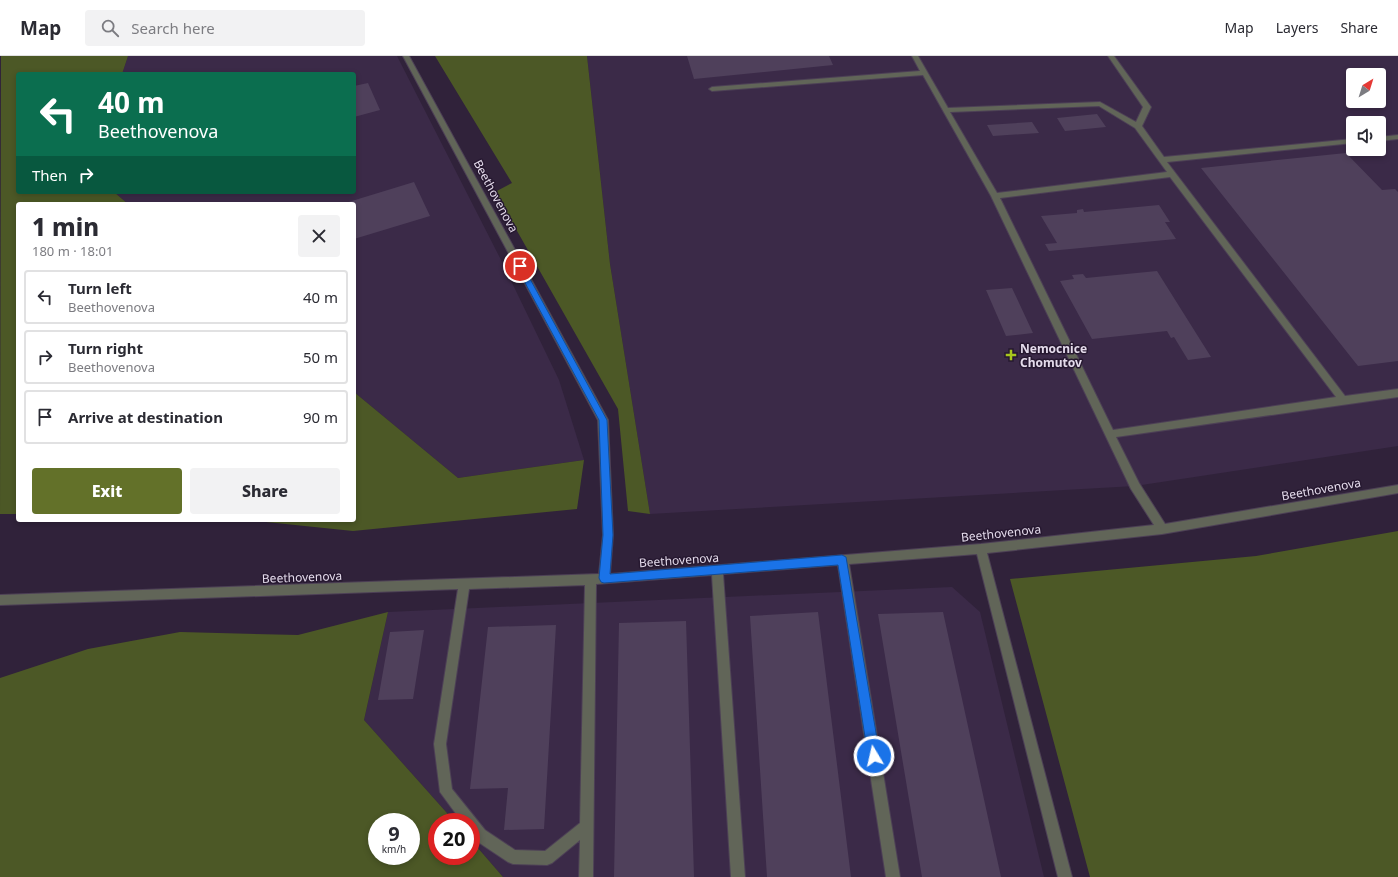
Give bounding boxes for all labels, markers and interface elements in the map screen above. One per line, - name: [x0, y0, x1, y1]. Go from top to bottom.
- search box: [85, 10, 365, 46]
- text: Map: [20, 15, 61, 41]
- icon: search: [99, 17, 121, 39]
- text: Search here: [131, 18, 215, 38]
- text: Map: [1225, 18, 1254, 37]
- text: Layers: [1276, 18, 1318, 37]
- text: Share: [1340, 18, 1378, 37]
- north arrow: [1346, 68, 1386, 108]
- map controls: [1346, 68, 1386, 156]
- text: 40 m: [98, 83, 165, 121]
- icon: left: [32, 88, 84, 140]
- button: sound: [1346, 116, 1386, 156]
- text: Beethovenova: [98, 119, 218, 143]
- street label: Beethovenova: [470, 157, 522, 235]
- icon: right: [75, 164, 97, 186]
- text: Then: [32, 165, 67, 185]
- text: 1 min: [32, 210, 99, 243]
- button: close: [298, 215, 340, 257]
- text: 180 m · 18:01: [32, 242, 113, 260]
- pin: [503, 249, 537, 283]
- icon: arrive: [509, 255, 531, 277]
- text: Turn left: [68, 278, 132, 298]
- icon: left: [34, 286, 56, 308]
- text: 40 m: [303, 287, 338, 307]
- text: Beethovenova: [68, 298, 155, 316]
- text: Turn right: [68, 338, 143, 358]
- place label: Nemocnice Chomutov: [1020, 340, 1087, 371]
- icon: right: [34, 346, 56, 368]
- text: 50 m: [303, 347, 338, 367]
- marker: Nemocnice Chomutov: [1005, 349, 1017, 361]
- text: Beethovenova: [68, 358, 155, 376]
- icon: arrive: [34, 406, 56, 428]
- text: Arrive at destination: [68, 407, 223, 427]
- text: 90 m: [303, 407, 338, 427]
- button: Exit: [32, 468, 182, 514]
- button: Share: [190, 468, 340, 514]
- street label: Beethovenova: [1280, 474, 1362, 504]
- street label: Beethovenova: [960, 520, 1042, 546]
- street label: Beethovenova: [638, 549, 720, 571]
- street label: Beethovenova: [262, 567, 342, 587]
- position arrow: [853, 735, 895, 777]
- speed limit sign: 20: [428, 813, 480, 865]
- text: 9: [388, 820, 400, 847]
- text: km/h: [382, 842, 406, 856]

